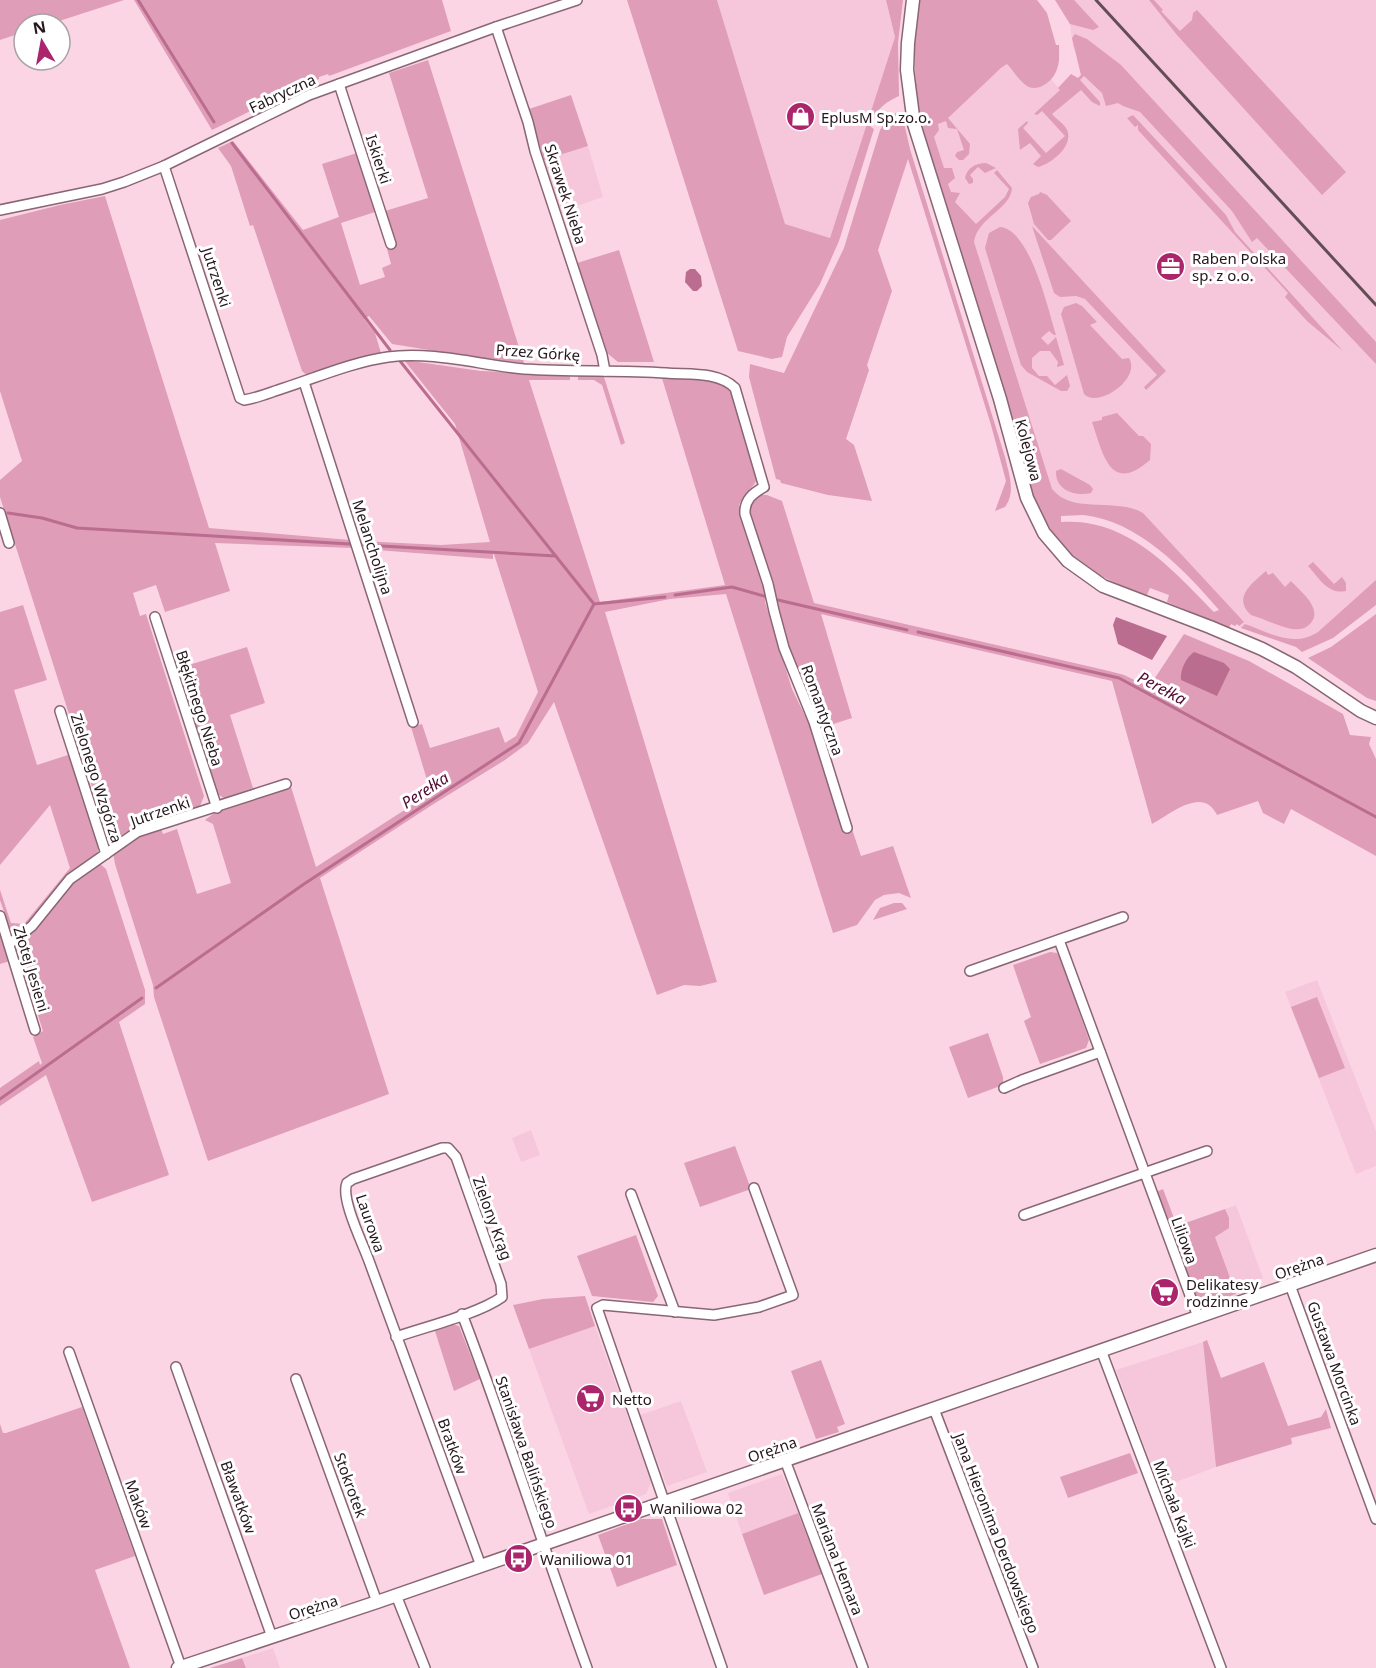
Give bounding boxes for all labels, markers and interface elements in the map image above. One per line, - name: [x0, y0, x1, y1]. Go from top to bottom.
- north arrow: [12, 12, 72, 72]
- text: N: [31, 15, 48, 39]
- street label: Fabryczna: [246, 69, 318, 117]
- shop icon: EplusM Sp.zo.o.: [784, 101, 816, 133]
- place label: EplusM Sp.zo.o.: [821, 107, 931, 127]
- street label: Iskierki: [362, 132, 396, 186]
- street label: Skrawek Nieba: [540, 141, 592, 247]
- street label: Jutrzenki: [197, 243, 236, 309]
- place label: Raben Polska sp. z o.o.: [1192, 248, 1286, 285]
- office icon: Raben Polska sp. z o.o.: [1155, 251, 1187, 283]
- street label: Przez Górkę: [495, 339, 581, 365]
- street label: Kolejowa: [1011, 417, 1047, 483]
- street label: Melancholijna: [348, 497, 398, 597]
- street label: Błękitnego Nieba: [172, 648, 228, 768]
- street label: Romantyczna: [797, 662, 849, 758]
- water label: Perełka: [1134, 666, 1190, 710]
- street label: Zielonego Wzgórza: [67, 711, 127, 845]
- water label: Perełka: [397, 767, 453, 813]
- street label: Jutrzenki: [126, 792, 192, 831]
- street label: Złotej Jesieni: [10, 924, 54, 1014]
- street label: Zielony Krąg: [469, 1173, 517, 1263]
- street label: Laurowa: [352, 1191, 390, 1255]
- street label: Liliowa: [1167, 1214, 1203, 1266]
- street label: Orężna: [1272, 1248, 1326, 1284]
- place label: Delikatesy rodzinne: [1186, 1274, 1259, 1311]
- supermarket icon: Delikatesy rodzinne: [1149, 1277, 1181, 1309]
- street label: Gustawa Morcinka: [1303, 1298, 1367, 1428]
- street label: Stanisława Balińskiego: [492, 1373, 562, 1531]
- supermarket icon: Netto: [575, 1383, 607, 1415]
- place label: Netto: [612, 1389, 652, 1409]
- street label: Bratków: [434, 1415, 472, 1477]
- street label: Jana Hieronima Derdowskiego: [949, 1428, 1044, 1636]
- street label: Orężna: [745, 1431, 799, 1467]
- street label: Stokrotek: [330, 1450, 372, 1520]
- street label: Michała Kajki: [1149, 1457, 1201, 1551]
- street label: Bławatków: [217, 1458, 262, 1536]
- street label: Maków: [121, 1477, 157, 1531]
- bus stop icon: Waniliowa 02: [613, 1492, 645, 1524]
- place label: Waniliowa 02: [650, 1498, 743, 1518]
- street label: Mariana Hemara: [807, 1500, 869, 1618]
- bus stop icon: Waniliowa 01: [503, 1543, 535, 1575]
- place label: Waniliowa 01: [540, 1549, 633, 1569]
- street label: Orężna: [286, 1590, 340, 1624]

